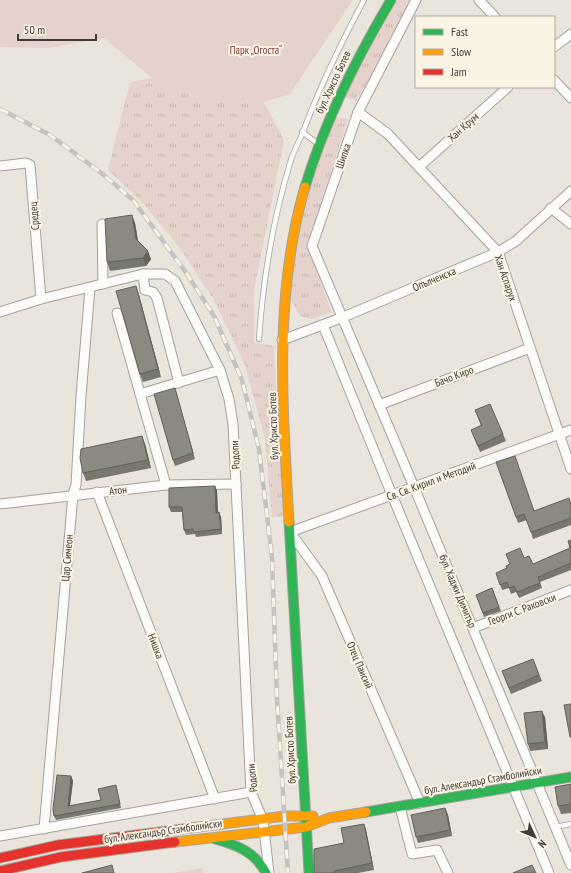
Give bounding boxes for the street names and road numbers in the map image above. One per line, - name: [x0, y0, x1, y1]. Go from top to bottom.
- street label: бул. Христо Ботев: [312, 48, 354, 116]
- street label: Хан Крум: [445, 109, 482, 145]
- street label: Шипка: [332, 141, 354, 171]
- street label: Средец: [26, 201, 42, 231]
- street label: Хан Аспарух: [492, 253, 521, 303]
- street label: Опълченска: [410, 264, 458, 294]
- street label: Бачо Киро: [433, 362, 476, 390]
- street label: бул. Христо Ботев: [265, 391, 281, 460]
- street label: Родопи: [227, 440, 243, 470]
- street label: Св. Св. Кирил и Методий: [384, 458, 478, 504]
- street label: Атон: [108, 482, 128, 498]
- street label: Цар Симеон: [58, 534, 76, 582]
- street label: бул. Хаджи Димитър: [436, 552, 480, 630]
- street label: Георги С. Раковски: [486, 590, 558, 628]
- street label: Нишка: [145, 631, 167, 661]
- street label: Отец Паисий: [344, 639, 376, 691]
- street label: бул. Христо Ботев: [281, 715, 299, 784]
- street label: Родопи: [244, 763, 260, 793]
- street label: бул. Александър Стамболийски: [423, 763, 543, 797]
- street label: бул. Александър Стамболийски: [103, 816, 223, 846]

